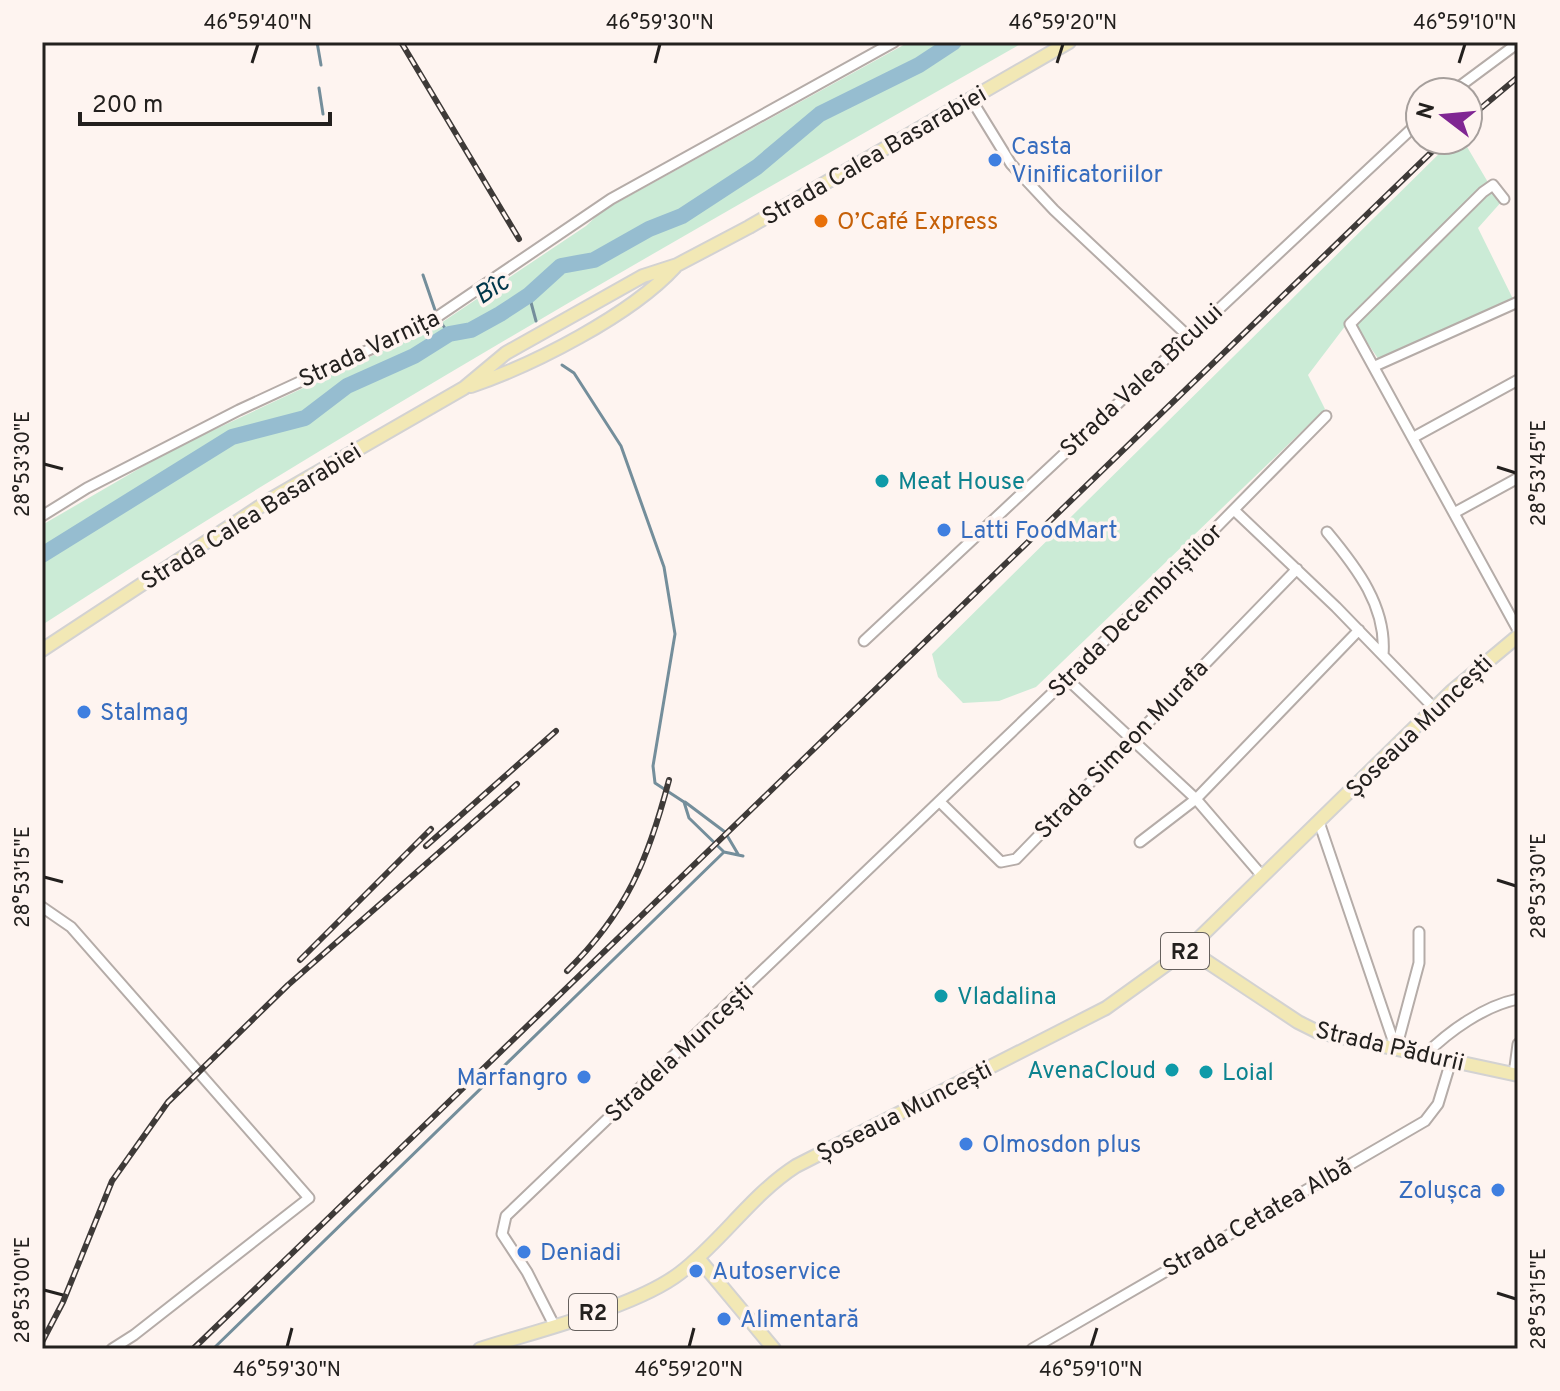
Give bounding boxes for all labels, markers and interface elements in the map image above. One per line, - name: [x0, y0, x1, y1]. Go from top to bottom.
- text: 46°59'40"N: [204, 11, 312, 37]
- text: 46°59'30"N: [606, 11, 714, 37]
- text: 46°59'20"N: [1009, 11, 1117, 37]
- text: 46°59'10"N: [1413, 11, 1517, 37]
- scale bar: [80, 76, 330, 126]
- north arrow: [1404, 76, 1484, 156]
- street label: Strada Calea Basarabiei: [758, 80, 992, 233]
- text: 200 m: [92, 91, 163, 121]
- text: N: [1412, 100, 1442, 122]
- place label: Casta Vinificatoriilor: [1011, 133, 1163, 191]
- marker: Casta Vinificatoriilor: [986, 151, 1004, 169]
- place label: O’Café Express: [837, 208, 998, 238]
- marker: O’Café Express: [812, 212, 830, 230]
- water label: Bîc: [469, 266, 517, 313]
- street label: Strada Valea Bîcului: [1055, 298, 1230, 465]
- street label: Strada Varnița: [295, 304, 445, 396]
- text: 28°53'30"E: [11, 411, 37, 517]
- text: 28°53'45"E: [1527, 420, 1553, 526]
- street label: Strada Calea Basarabiei: [136, 438, 368, 598]
- place label: Meat House: [898, 468, 1025, 498]
- marker: Meat House: [873, 472, 891, 490]
- place label: Latti FoodMart: [960, 517, 1118, 547]
- street label: Strada Decembriștilor: [1043, 518, 1230, 705]
- marker: Latti FoodMart: [935, 521, 953, 539]
- street label: Șoseaua Muncești: [1341, 650, 1500, 805]
- street label: Strada Simeon Murafa: [1029, 654, 1216, 846]
- place label: Stalmag: [100, 699, 189, 729]
- marker: Stalmag: [75, 703, 93, 721]
- text: 28°53'15"E: [11, 826, 37, 928]
- text: 28°53'30"E: [1527, 833, 1553, 939]
- road number: R2: [1161, 933, 1209, 969]
- street label: Stradela Muncești: [600, 977, 761, 1130]
- place label: Vladalina: [957, 983, 1057, 1013]
- marker: Vladalina: [932, 987, 950, 1005]
- street label: Strada Pădurii: [1312, 1016, 1467, 1080]
- street label: Șoseaua Muncești: [812, 1056, 998, 1170]
- place label: AvenaCloud: [1027, 1057, 1156, 1087]
- place label: Loial: [1222, 1059, 1274, 1089]
- marker: AvenaCloud: [1163, 1061, 1181, 1079]
- marker: Loial: [1197, 1063, 1215, 1081]
- place label: Marfangro: [456, 1064, 568, 1094]
- marker: Marfangro: [575, 1068, 593, 1086]
- place label: Olmosdon plus: [982, 1131, 1141, 1161]
- marker: Olmosdon plus: [957, 1135, 975, 1153]
- street label: Strada Cetatea Albă: [1158, 1153, 1358, 1285]
- place label: Zolușca: [1398, 1177, 1482, 1207]
- marker: Zolușca: [1489, 1181, 1507, 1199]
- text: 28°53'00"E: [11, 1237, 37, 1343]
- place label: Deniadi: [540, 1239, 621, 1269]
- marker: Deniadi: [515, 1243, 533, 1261]
- text: 28°53'15"E: [1527, 1248, 1553, 1350]
- place label: Autoservice: [712, 1258, 841, 1288]
- marker: Autoservice: [687, 1262, 705, 1280]
- road number: R2: [569, 1294, 617, 1330]
- place label: Alimentară: [740, 1306, 859, 1336]
- marker: Alimentară: [715, 1310, 733, 1328]
- text: 46°59'30"N: [233, 1358, 341, 1384]
- text: 46°59'20"N: [635, 1358, 743, 1384]
- text: 46°59'10"N: [1039, 1358, 1143, 1384]

